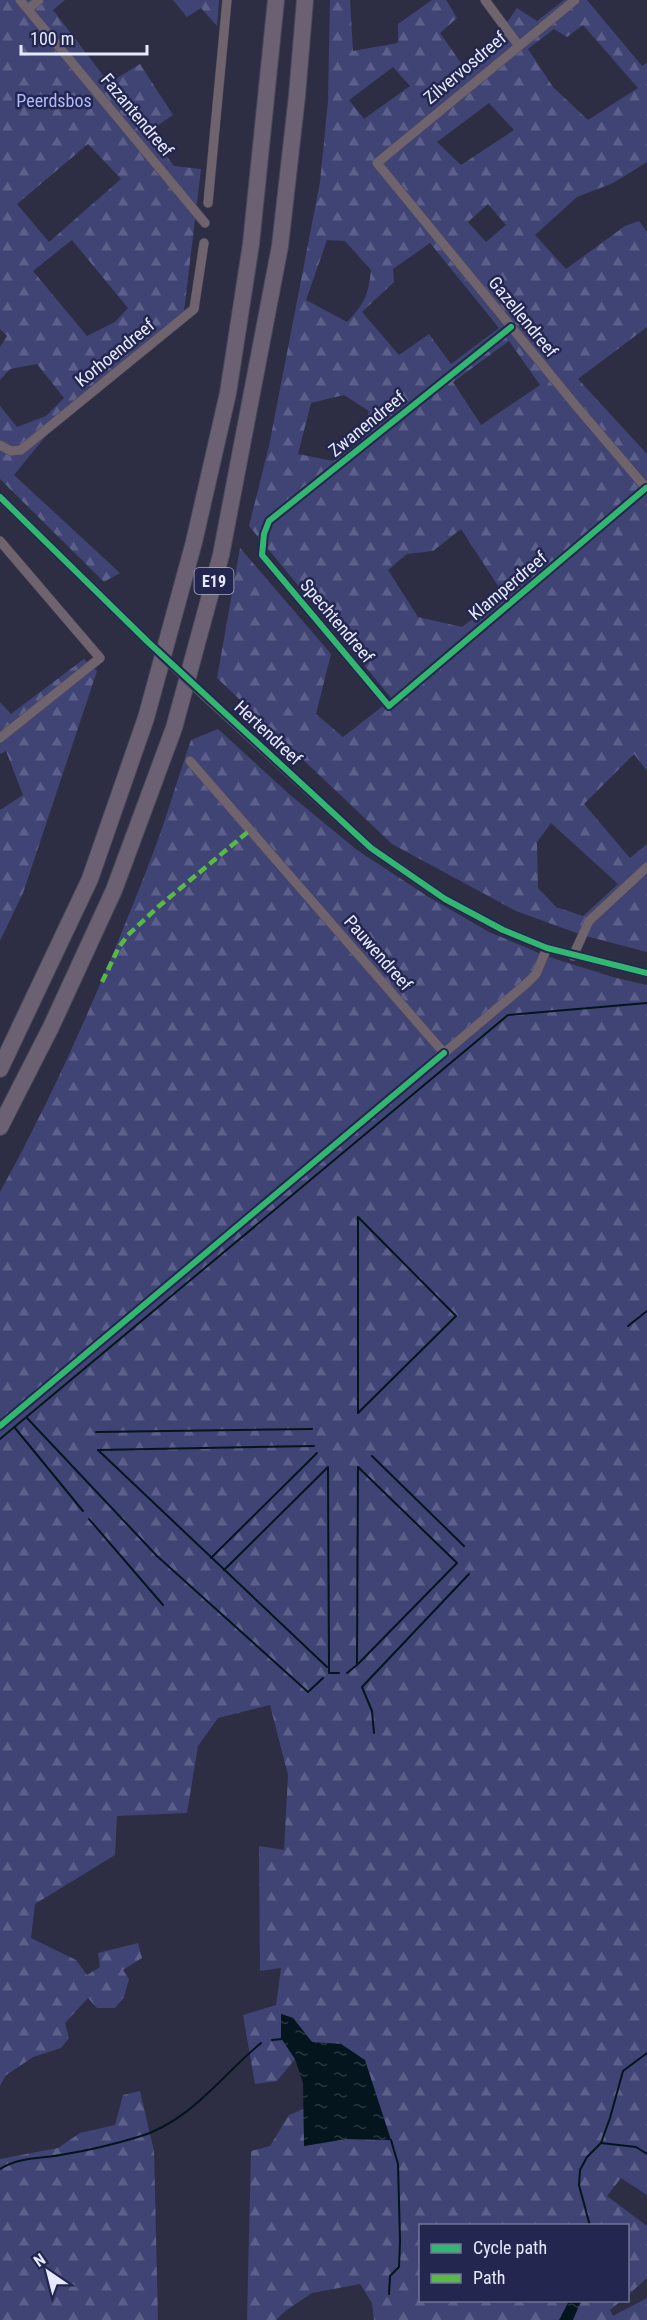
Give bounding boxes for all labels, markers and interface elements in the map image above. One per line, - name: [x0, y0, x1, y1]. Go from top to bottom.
- scale bar: [21, 18, 147, 56]
- street label: Zilvervosdreef: [419, 27, 510, 108]
- text: 100 m: [30, 28, 74, 49]
- street label: Fazantendreef: [97, 69, 178, 161]
- park label: Peerdsbos: [16, 90, 92, 111]
- street label: Gazellendreef: [484, 272, 562, 361]
- street label: Korhoendreef: [71, 314, 159, 391]
- street label: Zwanendreef: [324, 386, 409, 461]
- street label: Klamperdreef: [464, 547, 551, 624]
- road number: E19: [194, 568, 234, 594]
- street label: Spechtendreef: [296, 574, 379, 667]
- street label: Hertendreef: [230, 696, 307, 769]
- street label: Pauwendreef: [340, 911, 417, 995]
- legend: [419, 2224, 629, 2302]
- text: Cycle path: [473, 2237, 547, 2258]
- north arrow: [18, 2242, 78, 2302]
- text: N: [30, 2250, 49, 2271]
- text: Path: [473, 2267, 506, 2288]

